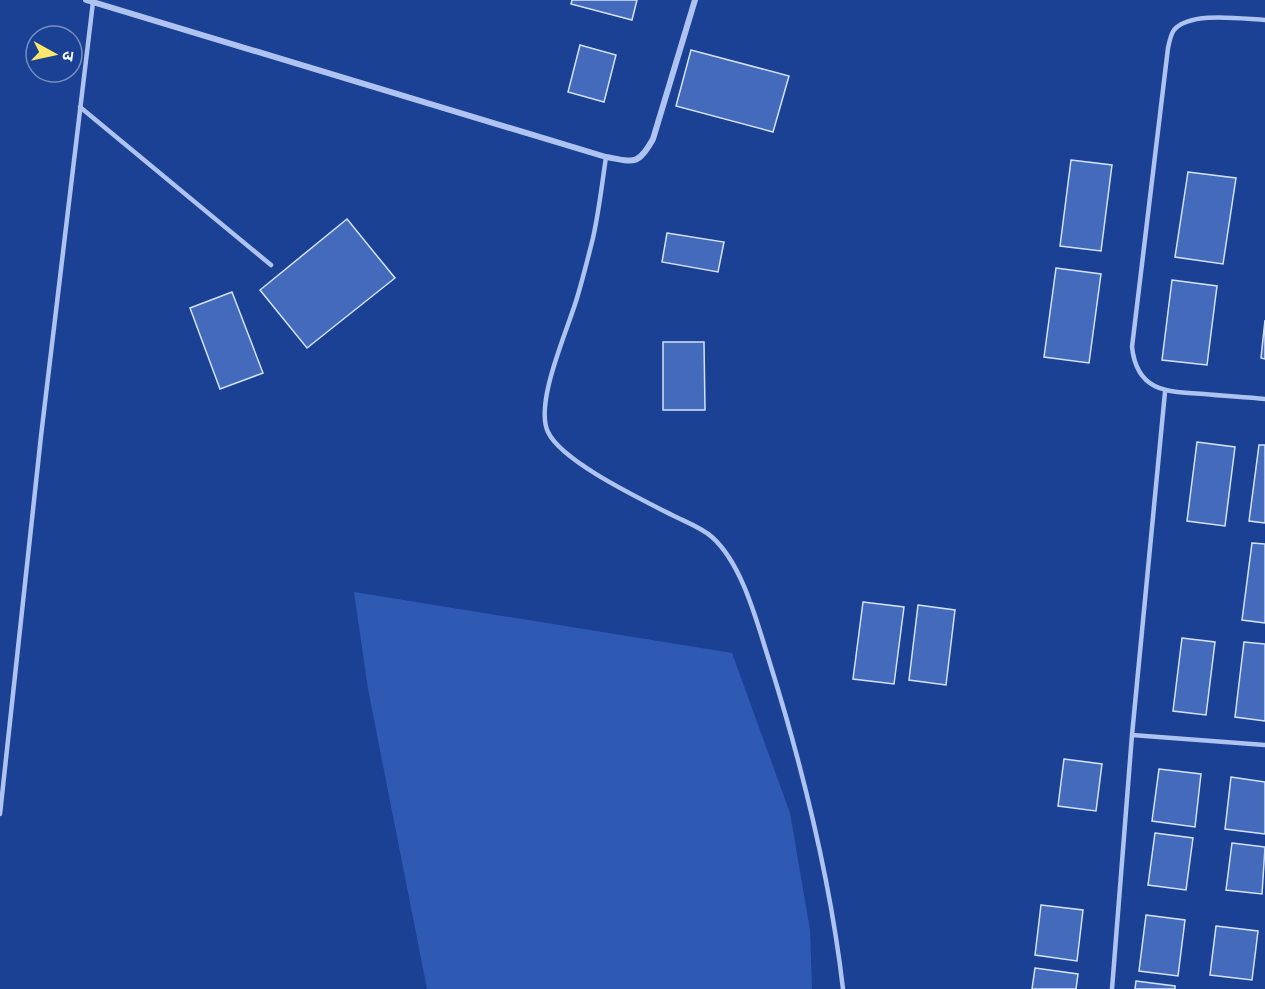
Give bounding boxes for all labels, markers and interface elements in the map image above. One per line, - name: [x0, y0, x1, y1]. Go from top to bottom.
- north arrow: [24, 24, 84, 84]
- text: उ: [58, 50, 78, 63]

